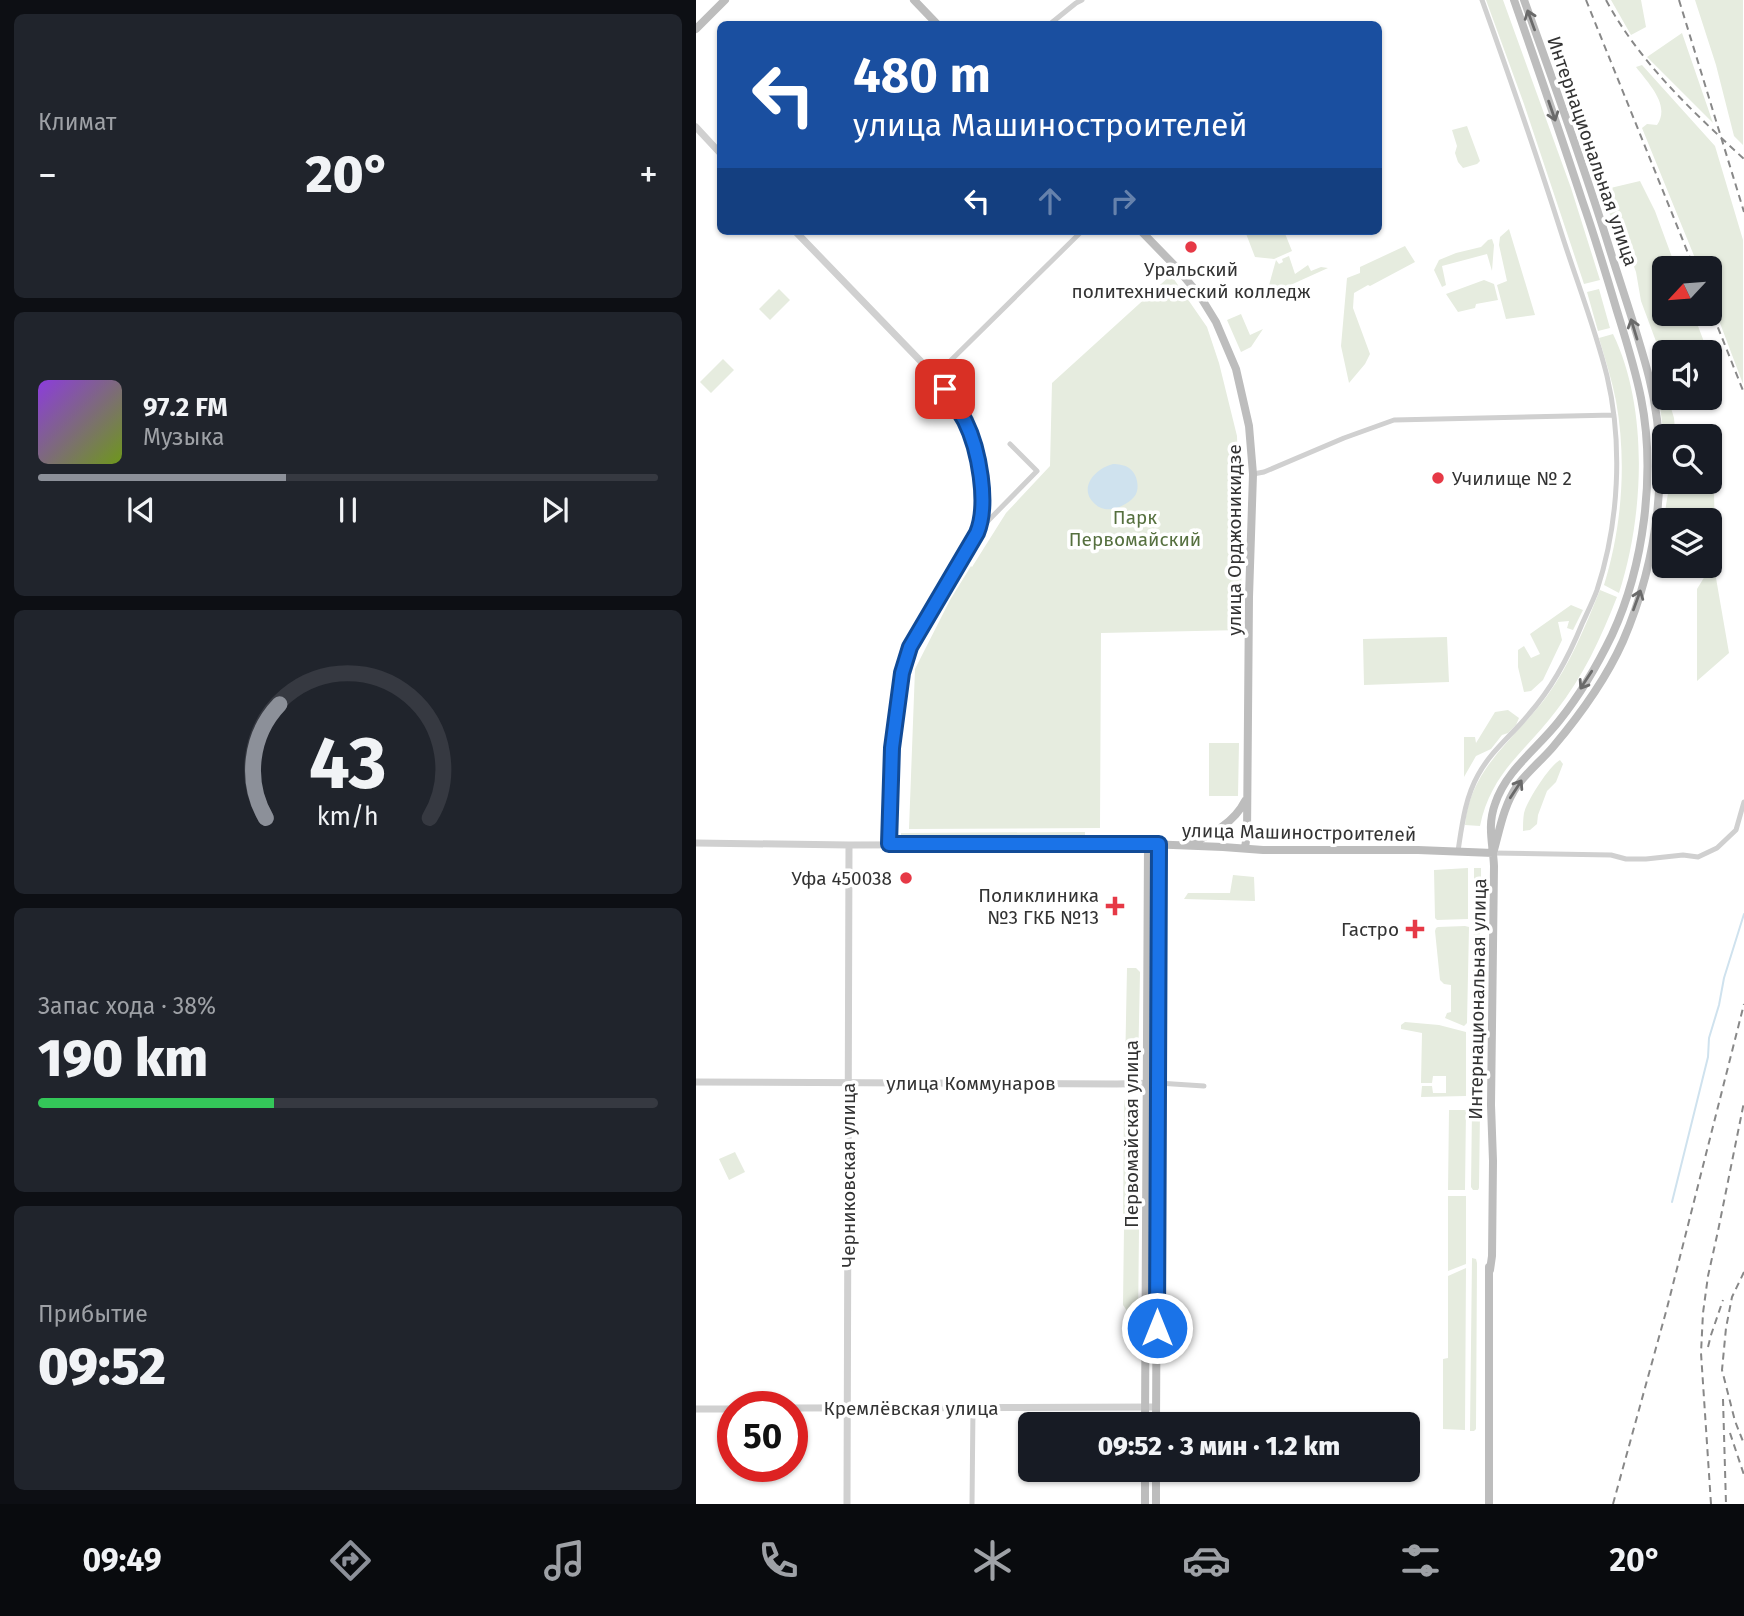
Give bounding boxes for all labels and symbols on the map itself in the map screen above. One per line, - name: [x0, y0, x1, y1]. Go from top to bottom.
- one-way arrow: [1524, 9, 1537, 31]
- street label: Интернациональная улица: [1542, 33, 1643, 269]
- one-way arrow: [1547, 99, 1559, 121]
- marker: Уральский политехнический колледж: [1183, 239, 1199, 255]
- north arrow: [1652, 256, 1722, 326]
- place label: Уральский политехнический колледж: [1071, 258, 1311, 303]
- one-way arrow: [1627, 318, 1640, 340]
- pin: [915, 359, 975, 419]
- street label: улица Орджоникидзе: [1223, 444, 1246, 636]
- place label: Училище № 2: [1452, 467, 1572, 490]
- marker: Училище № 2: [1430, 470, 1446, 486]
- park label: Парк Первомайский: [1069, 506, 1201, 551]
- one-way arrow: [1632, 589, 1645, 611]
- one-way arrow: [1579, 670, 1593, 689]
- one-way arrow: [1510, 780, 1524, 800]
- street label: улица Машиностроителей: [1182, 819, 1416, 846]
- place label: Уфа 450038: [791, 867, 892, 890]
- marker: Уфа 450038: [898, 870, 914, 886]
- street label: Интернациональная улица: [1464, 878, 1491, 1120]
- place label: Поликлиника №3 ГКБ №13: [978, 884, 1099, 929]
- marker: Поликлиника №3 ГКБ №13: [1105, 896, 1125, 916]
- place label: Гастро: [1341, 918, 1399, 941]
- marker: Гастро: [1405, 919, 1425, 939]
- street label: Первомайская улица: [1120, 1040, 1143, 1228]
- street label: улица Коммунаров: [886, 1072, 1056, 1095]
- street label: Черниковская улица: [837, 1083, 860, 1267]
- position arrow: [1120, 1291, 1194, 1365]
- speed limit sign: 50: [717, 1391, 808, 1482]
- street label: Кремлёвская улица: [824, 1397, 998, 1420]

